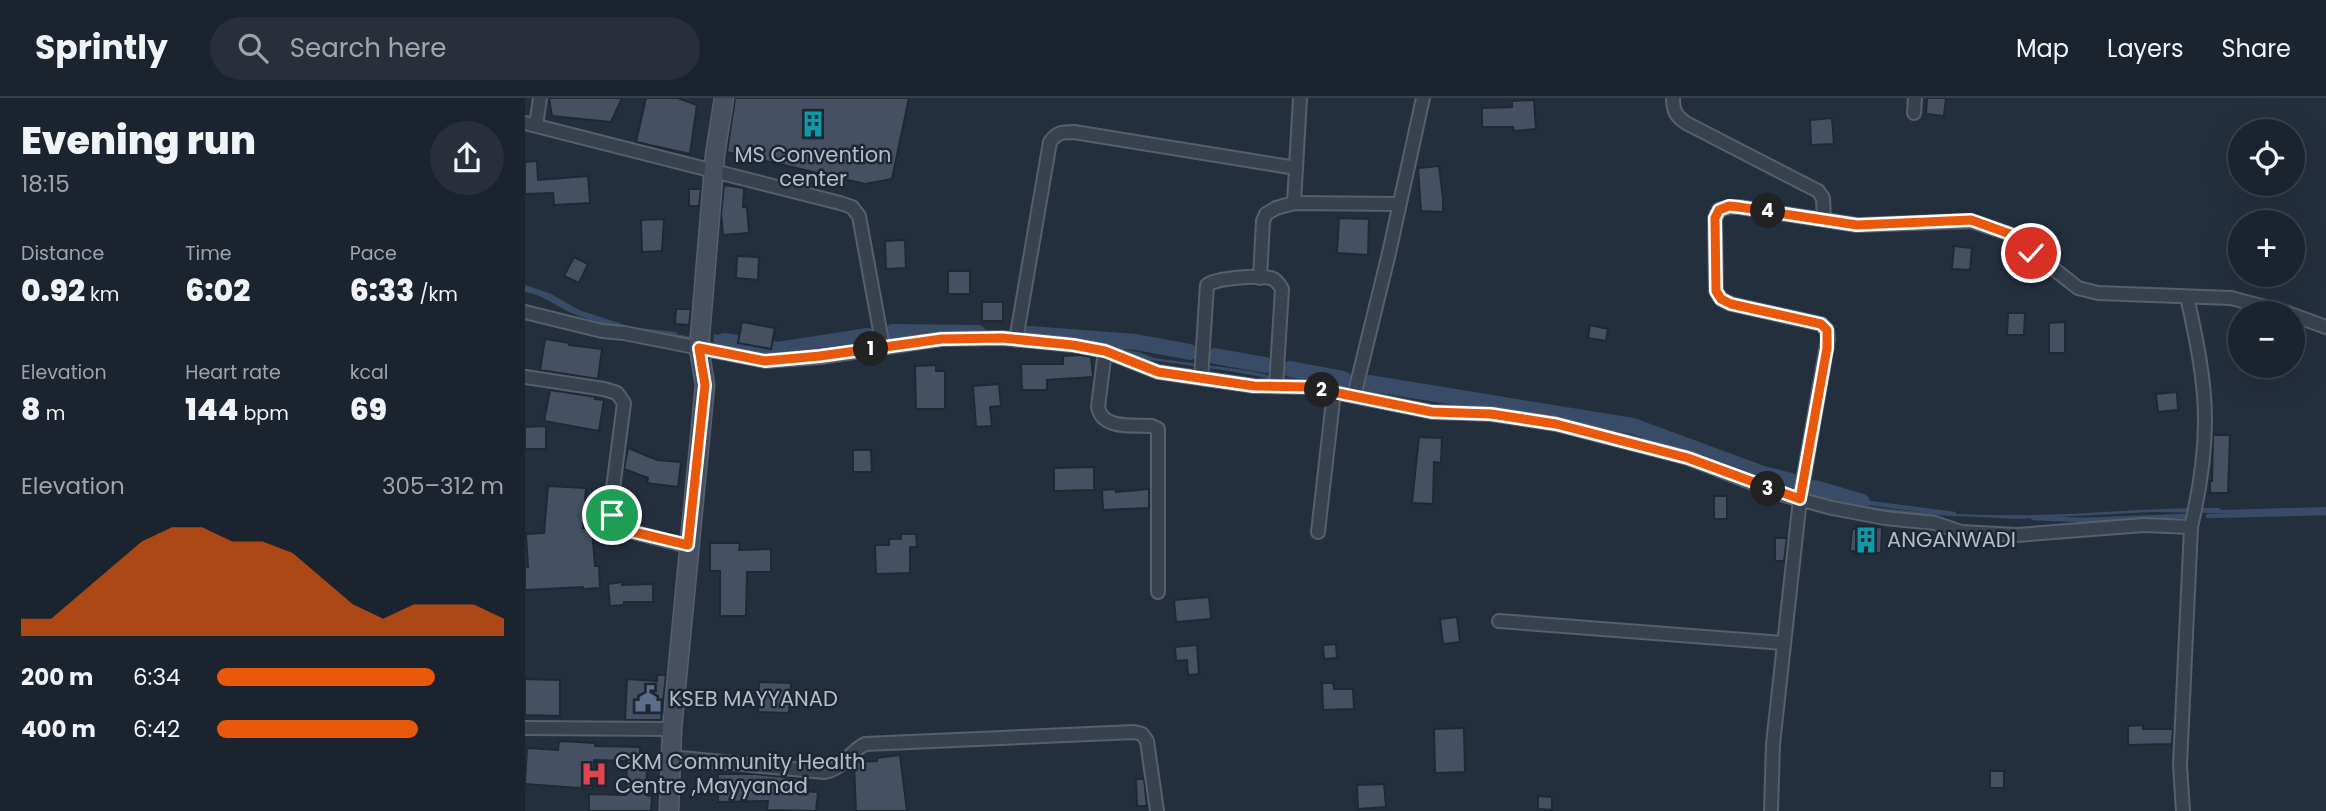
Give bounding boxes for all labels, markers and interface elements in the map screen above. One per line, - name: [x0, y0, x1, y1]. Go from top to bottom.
- search box: [210, 17, 700, 80]
- text: Sprintly: [35, 24, 168, 71]
- icon: search: [234, 29, 272, 67]
- text: Search here: [290, 30, 446, 66]
- text: Map: [2016, 32, 2069, 65]
- text: Layers: [2107, 32, 2183, 65]
- text: Share: [2221, 32, 2291, 65]
- building icon: MS Convention center: [798, 109, 828, 139]
- text: Evening run: [21, 114, 256, 167]
- map controls: [2228, 119, 2305, 378]
- button: locate: [2228, 119, 2305, 196]
- button: share: [430, 121, 504, 195]
- place label: MS Convention center: [734, 140, 892, 193]
- text: 18:15: [21, 168, 70, 200]
- pin: 4: [1751, 194, 1785, 228]
- text: 4: [1761, 197, 1774, 224]
- button: +: [2228, 210, 2305, 287]
- pin: [2001, 223, 2061, 283]
- icon: check: [2012, 234, 2050, 272]
- text: Distance: [21, 240, 104, 267]
- text: Time: [185, 240, 232, 267]
- text: Pace: [350, 240, 397, 267]
- text: 0.92: [21, 269, 85, 312]
- text: 6:02: [185, 269, 250, 312]
- text: 6:33: [350, 269, 414, 312]
- text: km: [85, 281, 119, 308]
- text: /km: [414, 281, 458, 308]
- button: −: [2228, 301, 2305, 378]
- pin: 1: [853, 331, 889, 366]
- text: 1: [867, 335, 874, 362]
- text: Elevation: [21, 359, 107, 386]
- text: Heart rate: [185, 359, 281, 386]
- text: kcal: [350, 359, 389, 386]
- pin: 2: [1305, 372, 1339, 408]
- text: 2: [1316, 376, 1327, 403]
- text: 8: [21, 388, 41, 431]
- text: 144: [185, 388, 238, 431]
- text: 69: [350, 388, 387, 431]
- text: m: [41, 400, 65, 427]
- text: bpm: [238, 400, 289, 427]
- text: Elevation: [21, 470, 125, 502]
- text: 305–312 m: [382, 470, 504, 502]
- pin: 3: [1751, 472, 1785, 506]
- text: 3: [1762, 475, 1773, 502]
- pin: [582, 485, 642, 545]
- icon: arrive: [593, 496, 631, 534]
- building icon: ANGANWADI: [1851, 525, 1881, 555]
- place label: ANGANWADI: [1887, 525, 2016, 554]
- text: 200 m: [21, 661, 93, 693]
- text: 6:34: [133, 661, 181, 693]
- public building icon: KSEB MAYYANAD: [633, 684, 663, 714]
- place label: KSEB MAYYANAD: [669, 684, 838, 713]
- text: 400 m: [21, 713, 96, 745]
- text: 6:42: [133, 713, 180, 745]
- place label: CKM Community Health Centre ,Mayyanad: [615, 747, 866, 800]
- hospital icon: CKM Community Health Centre ,Mayyanad: [579, 759, 609, 789]

